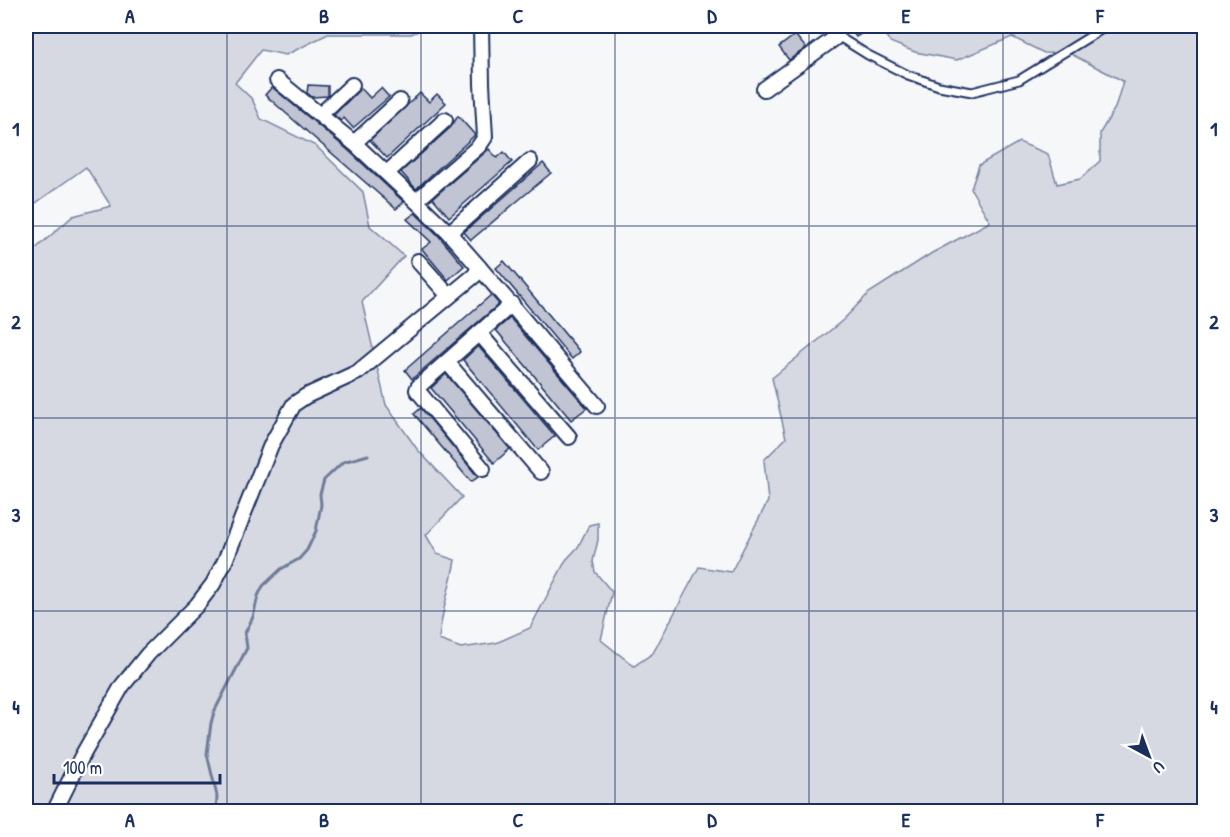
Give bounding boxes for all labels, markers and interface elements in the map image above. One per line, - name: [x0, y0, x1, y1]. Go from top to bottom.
- text: A: [125, 2, 135, 29]
- text: B: [319, 2, 329, 29]
- text: C: [513, 2, 524, 29]
- text: D: [707, 2, 717, 29]
- text: E: [902, 2, 911, 29]
- text: F: [1095, 2, 1105, 29]
- text: 1: [12, 115, 20, 142]
- text: 1: [1210, 115, 1218, 142]
- text: 2: [11, 308, 21, 335]
- text: 2: [1209, 308, 1219, 335]
- text: 3: [12, 501, 21, 528]
- text: 3: [1210, 501, 1219, 528]
- text: 4: [12, 693, 20, 720]
- text: 4: [1210, 693, 1218, 720]
- north arrow: [1119, 726, 1179, 786]
- scale bar: [54, 747, 220, 785]
- text: 100 m: [63, 755, 102, 780]
- text: U: [1148, 756, 1169, 779]
- text: A: [125, 806, 135, 833]
- text: B: [319, 806, 329, 833]
- text: C: [513, 806, 524, 833]
- text: D: [707, 806, 717, 833]
- text: E: [902, 806, 911, 833]
- text: F: [1095, 806, 1105, 833]

